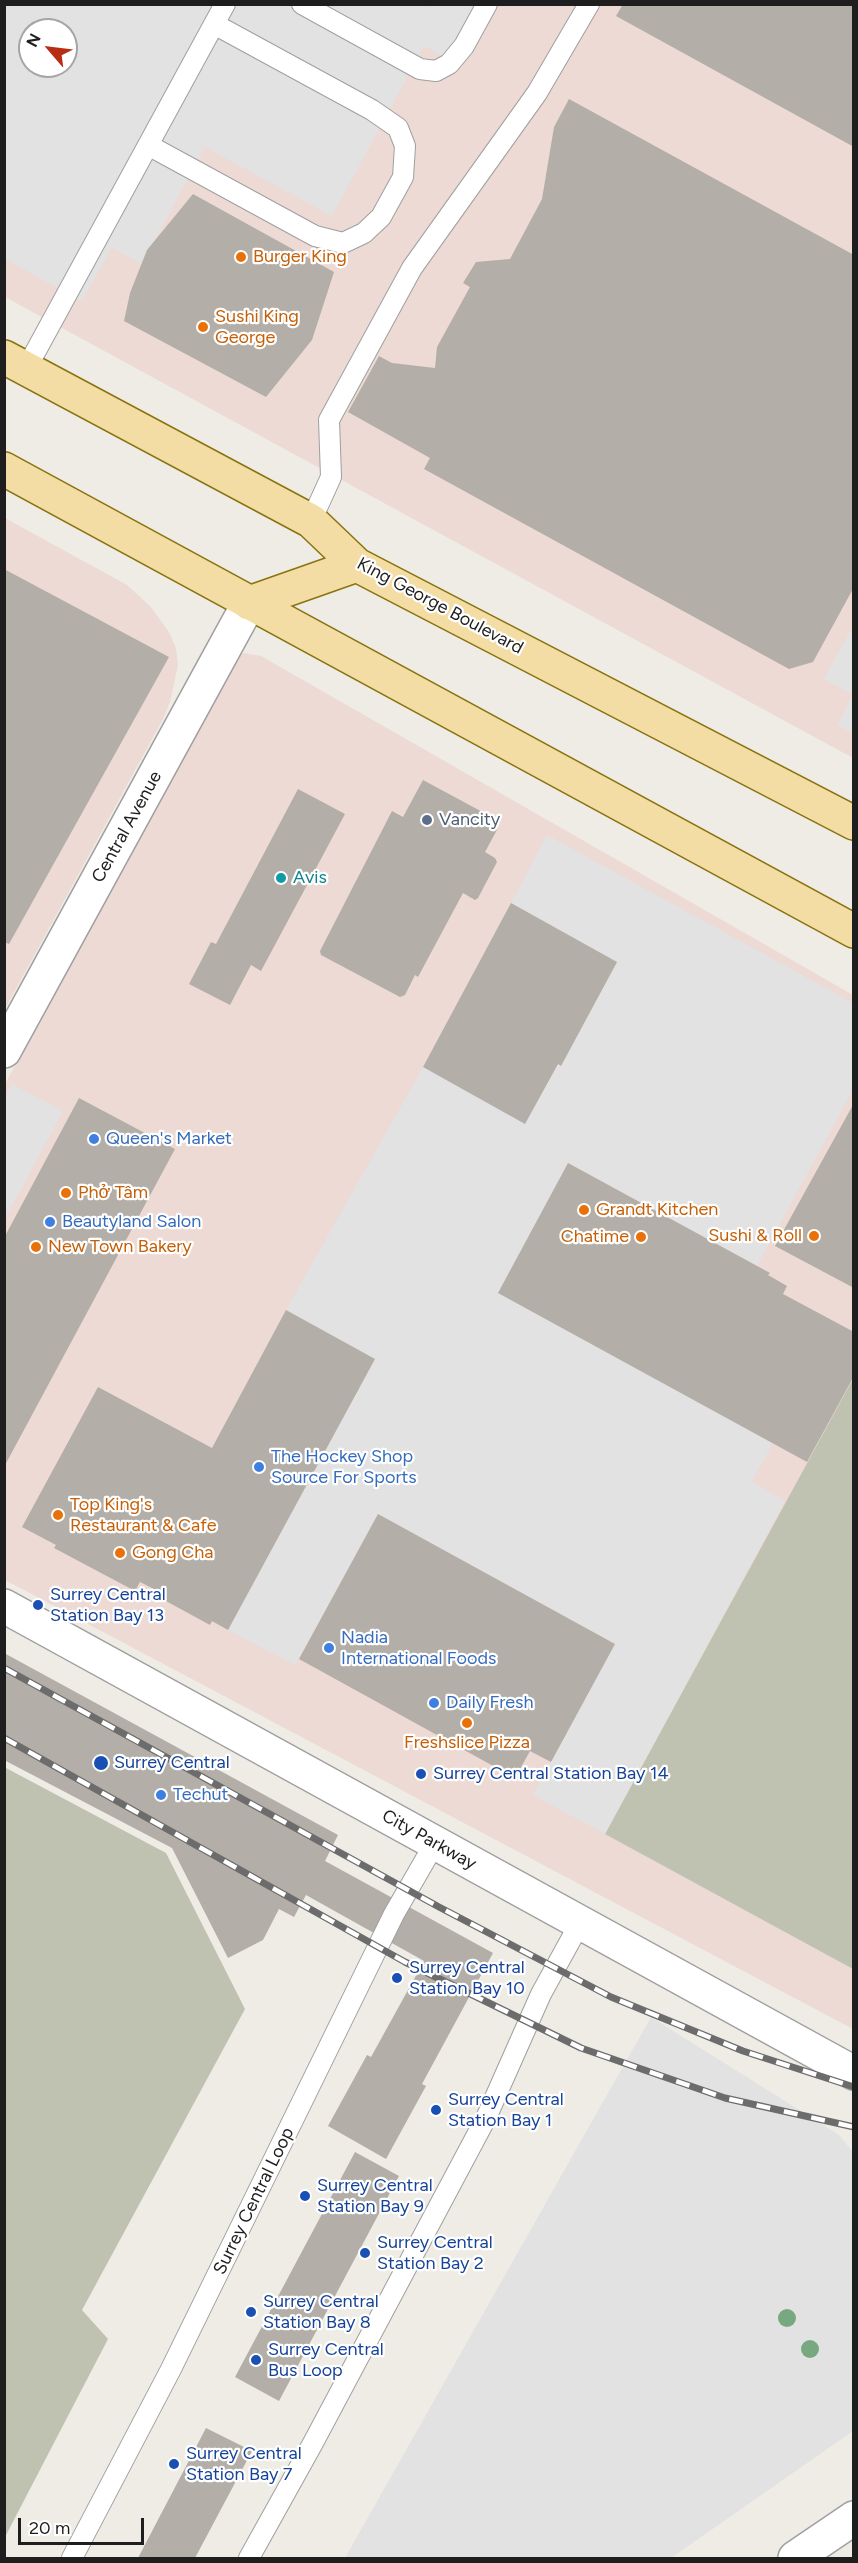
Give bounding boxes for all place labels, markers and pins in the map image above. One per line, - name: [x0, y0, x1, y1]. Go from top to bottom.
- place label: Burger King: [253, 246, 347, 268]
- marker: Burger King: [234, 250, 248, 264]
- place label: Sushi King George: [215, 306, 299, 348]
- marker: Sushi King George: [196, 320, 210, 334]
- place label: Vancity: [439, 809, 500, 831]
- marker: Vancity: [420, 813, 434, 827]
- place label: Avis: [293, 867, 327, 889]
- marker: Avis: [274, 871, 288, 885]
- place label: Queen's Market: [106, 1128, 232, 1150]
- marker: Queen's Market: [87, 1132, 101, 1146]
- place label: Phở Tâm: [78, 1182, 148, 1204]
- marker: Phở Tâm: [59, 1186, 73, 1200]
- place label: Grandt Kitchen: [596, 1199, 718, 1221]
- marker: Grandt Kitchen: [577, 1203, 591, 1217]
- place label: Beautyland Salon: [62, 1211, 201, 1233]
- marker: Beautyland Salon: [43, 1215, 57, 1229]
- place label: Sushi & Roll: [708, 1225, 802, 1247]
- place label: Chatime: [561, 1226, 629, 1248]
- marker: Sushi & Roll: [807, 1229, 821, 1243]
- marker: Chatime: [634, 1230, 648, 1244]
- place label: New Town Bakery: [48, 1236, 192, 1258]
- marker: New Town Bakery: [29, 1240, 43, 1254]
- place label: The Hockey Shop Source For Sports: [271, 1446, 417, 1488]
- marker: The Hockey Shop Source For Sports: [252, 1460, 266, 1474]
- place label: Top King's Restaurant & Cafe: [70, 1494, 217, 1537]
- marker: Top King's Restaurant & Cafe: [51, 1508, 65, 1522]
- place label: Gong Cha: [132, 1542, 213, 1564]
- marker: Gong Cha: [113, 1546, 127, 1560]
- place label: Surrey Central Station Bay 13: [50, 1584, 166, 1626]
- marker: Surrey Central Station Bay 13: [31, 1598, 45, 1612]
- place label: Nadia International Foods: [341, 1627, 496, 1670]
- marker: Nadia International Foods: [322, 1641, 336, 1655]
- place label: Daily Fresh: [446, 1692, 534, 1714]
- marker: Daily Fresh: [427, 1696, 441, 1710]
- marker: Freshslice Pizza: [460, 1716, 474, 1730]
- place label: Freshslice Pizza: [404, 1732, 530, 1754]
- place label: Surrey Central: [114, 1752, 230, 1774]
- marker: Surrey Central: [92, 1754, 110, 1772]
- place label: Surrey Central Station Bay 14: [433, 1763, 669, 1785]
- marker: Surrey Central Station Bay 14: [414, 1767, 428, 1781]
- place label: Techut: [173, 1784, 228, 1806]
- marker: Techut: [154, 1788, 168, 1802]
- place label: Surrey Central Station Bay 10: [409, 1957, 525, 2000]
- marker: Surrey Central Station Bay 10: [390, 1971, 404, 1985]
- place label: Surrey Central Station Bay 1: [448, 2089, 564, 2132]
- marker: Surrey Central Station Bay 1: [429, 2103, 443, 2117]
- place label: Surrey Central Station Bay 9: [317, 2175, 433, 2218]
- marker: Surrey Central Station Bay 9: [298, 2189, 312, 2203]
- place label: Surrey Central Station Bay 2: [377, 2232, 493, 2274]
- marker: Surrey Central Station Bay 2: [358, 2246, 372, 2260]
- place label: Surrey Central Station Bay 8: [263, 2291, 379, 2334]
- marker: Surrey Central Station Bay 8: [244, 2305, 258, 2319]
- place label: Surrey Central Bus Loop: [268, 2339, 384, 2382]
- marker: Surrey Central Bus Loop: [249, 2353, 263, 2367]
- place label: Surrey Central Station Bay 7: [186, 2443, 302, 2486]
- marker: Surrey Central Station Bay 7: [167, 2457, 181, 2471]

